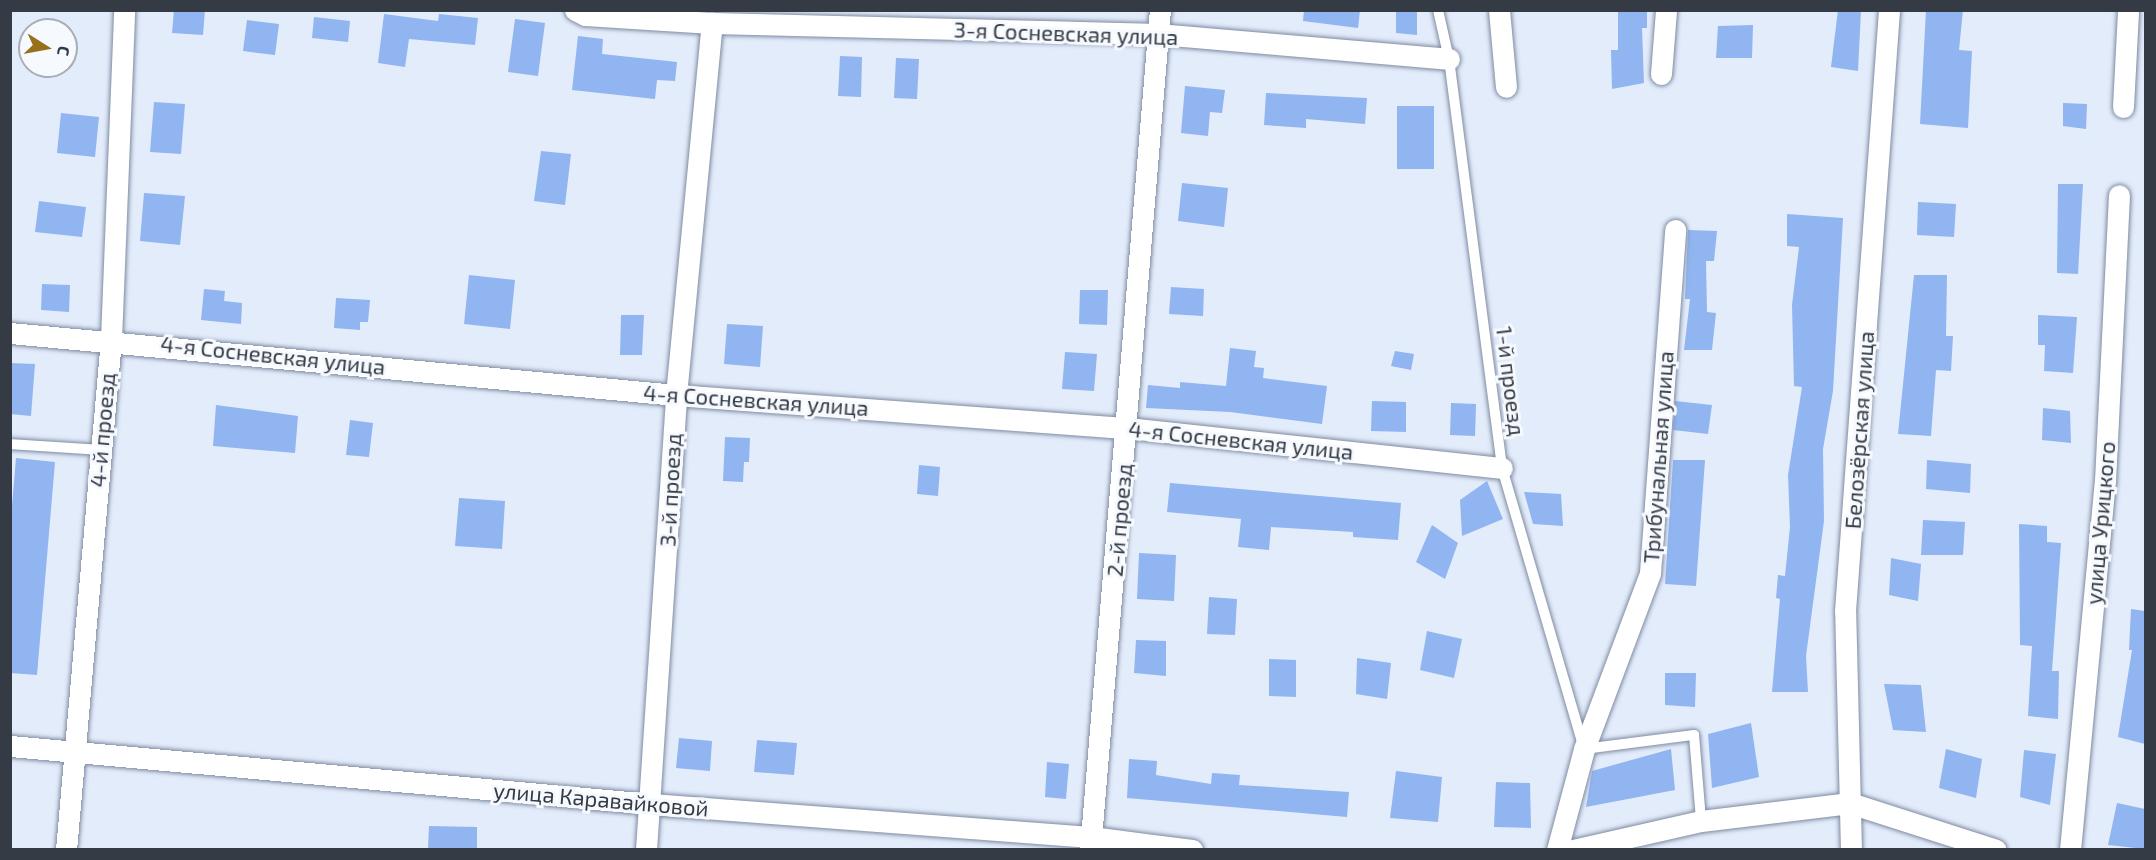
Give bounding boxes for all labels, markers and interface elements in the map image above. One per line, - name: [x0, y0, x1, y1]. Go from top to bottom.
- street label: 3-я Сосневская улица: [953, 16, 1179, 50]
- north arrow: [18, 18, 78, 78]
- text: С: [54, 45, 74, 58]
- street label: 1-й проезд: [1491, 325, 1531, 437]
- street label: 4-я Сосневская улица: [159, 330, 387, 380]
- street label: Белозёрская улица: [1839, 330, 1879, 530]
- street label: Трибунальная улица: [1637, 350, 1679, 564]
- street label: 4-й проезд: [84, 372, 120, 488]
- street label: 4-я Сосневская улица: [642, 379, 870, 421]
- street label: 4-я Сосневская улица: [1127, 415, 1355, 465]
- street label: 3-й проезд: [654, 433, 686, 547]
- street label: улица Урицкого: [2080, 440, 2120, 606]
- street label: 2-й проезд: [1101, 462, 1137, 578]
- street label: улица Каравайковой: [492, 776, 710, 822]

